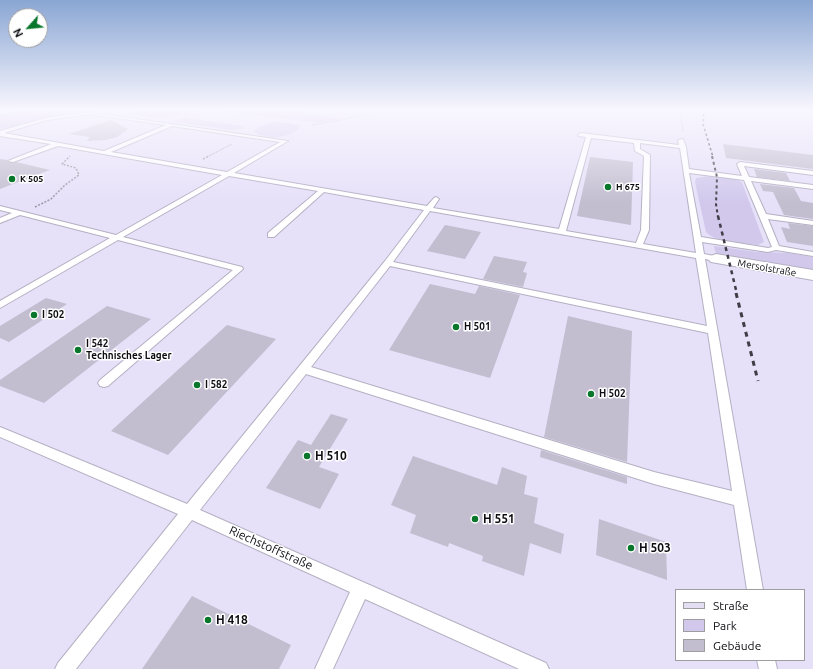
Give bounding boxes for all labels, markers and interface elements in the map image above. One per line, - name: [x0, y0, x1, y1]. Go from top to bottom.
- north arrow: [8, 8, 48, 48]
- text: N: [11, 27, 25, 39]
- marker: K 505: [7, 174, 17, 184]
- place label: K 505: [20, 174, 43, 184]
- marker: H 675: [603, 182, 613, 192]
- place label: H 675: [616, 182, 640, 192]
- street label: Mersolstraße: [737, 257, 797, 279]
- place label: I 502: [42, 309, 64, 321]
- marker: I 502: [29, 310, 39, 320]
- place label: H 501: [464, 321, 491, 333]
- marker: H 501: [451, 322, 461, 332]
- place label: I 542 Technisches Lager: [86, 338, 172, 362]
- marker: I 542 Technisches Lager: [73, 345, 83, 355]
- place label: I 582: [205, 379, 227, 391]
- marker: I 582: [192, 380, 202, 390]
- place label: H 502: [599, 388, 626, 400]
- marker: H 502: [586, 389, 596, 399]
- place label: H 510: [315, 449, 347, 463]
- marker: H 510: [302, 451, 312, 461]
- place label: H 551: [483, 512, 515, 526]
- marker: H 551: [470, 514, 480, 524]
- street label: Riechstoffstraße: [227, 523, 315, 573]
- place label: H 503: [639, 541, 671, 555]
- marker: H 503: [626, 543, 636, 553]
- legend: [675, 589, 805, 661]
- text: Straße: [713, 599, 749, 612]
- place label: H 418: [216, 613, 248, 627]
- marker: H 418: [203, 615, 213, 625]
- text: Park: [713, 619, 737, 632]
- text: Gebäude: [713, 639, 761, 652]

